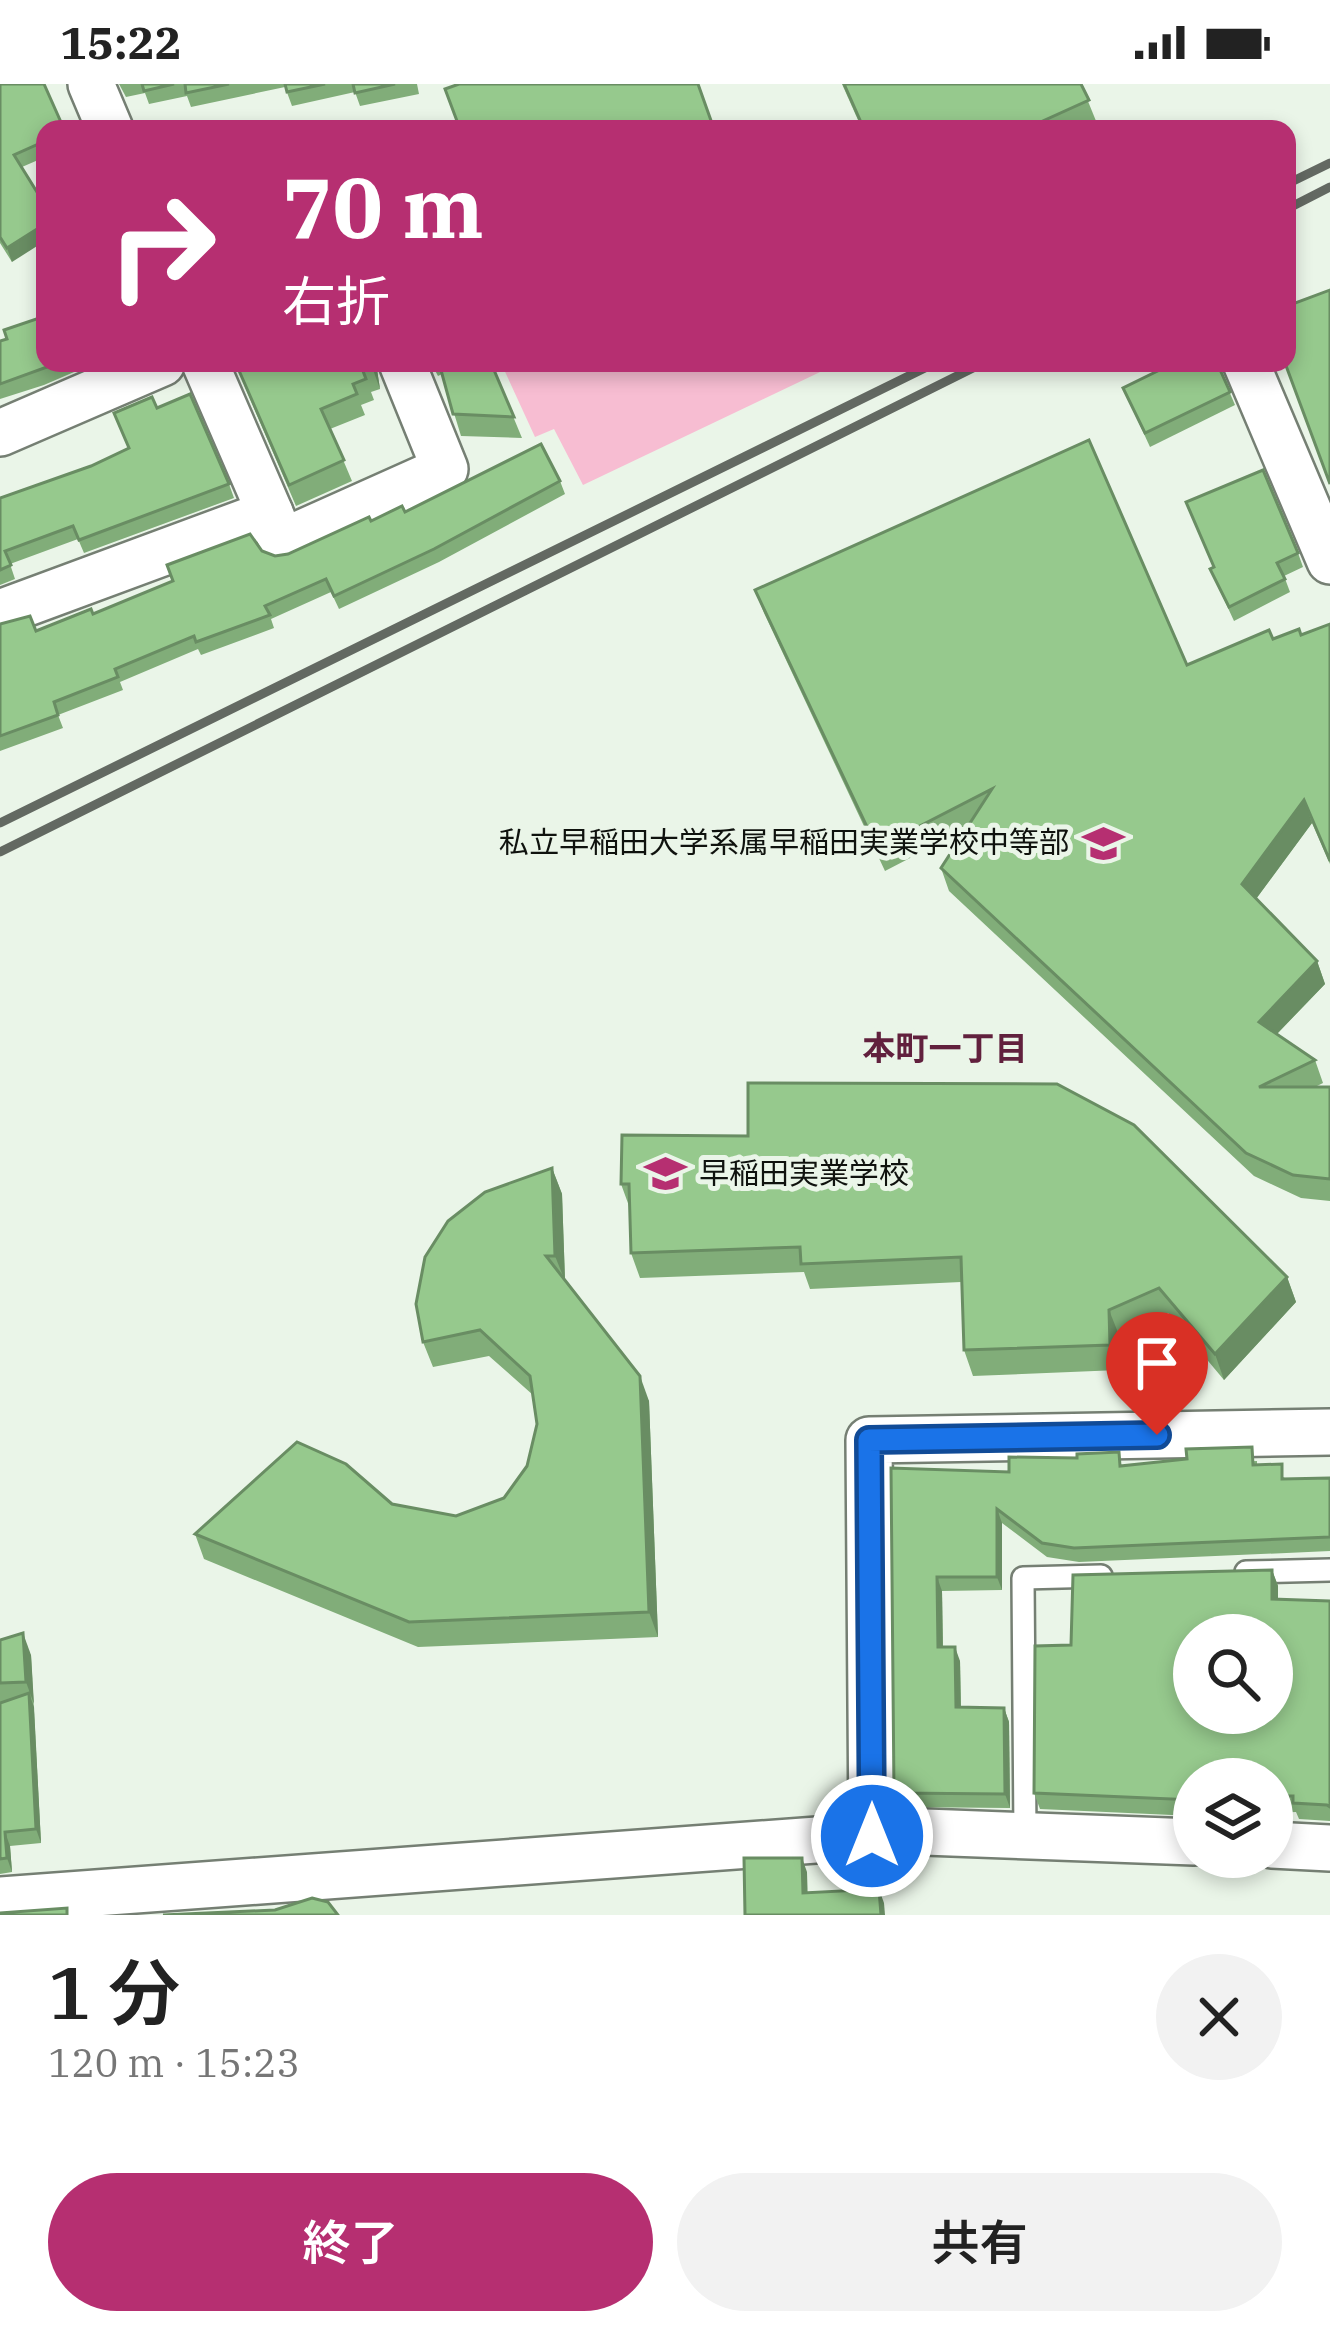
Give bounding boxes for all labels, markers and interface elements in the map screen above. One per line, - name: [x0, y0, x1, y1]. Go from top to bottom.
- text: 15:22: [60, 13, 182, 71]
- text: 70 m: [282, 152, 484, 261]
- icon: right: [84, 168, 240, 324]
- text: 右折: [282, 266, 390, 336]
- school or university icon: 私立早稲田大学系属早稲田実業学校中等部: [1080, 820, 1126, 866]
- place label: 私立早稲田大学系属早稲田実業学校中等部: [499, 822, 1069, 861]
- district label: 本町一丁目: [863, 1026, 1028, 1069]
- school or university icon: 早稲田実業学校: [642, 1151, 688, 1197]
- place label: 早稲田実業学校: [699, 1153, 909, 1192]
- pin: [1106, 1312, 1208, 1435]
- icon: arrive: [1124, 1330, 1190, 1396]
- map controls: [1173, 1614, 1293, 1878]
- button: search: [1173, 1614, 1293, 1734]
- button: layers: [1173, 1758, 1293, 1878]
- position arrow: [809, 1773, 935, 1899]
- text: 1 分: [48, 1945, 180, 2039]
- button: close: [1156, 1954, 1282, 2080]
- text: 120 m · 15:23: [48, 2037, 300, 2088]
- button: 終了: [48, 2173, 653, 2311]
- button: 共有: [677, 2173, 1282, 2311]

